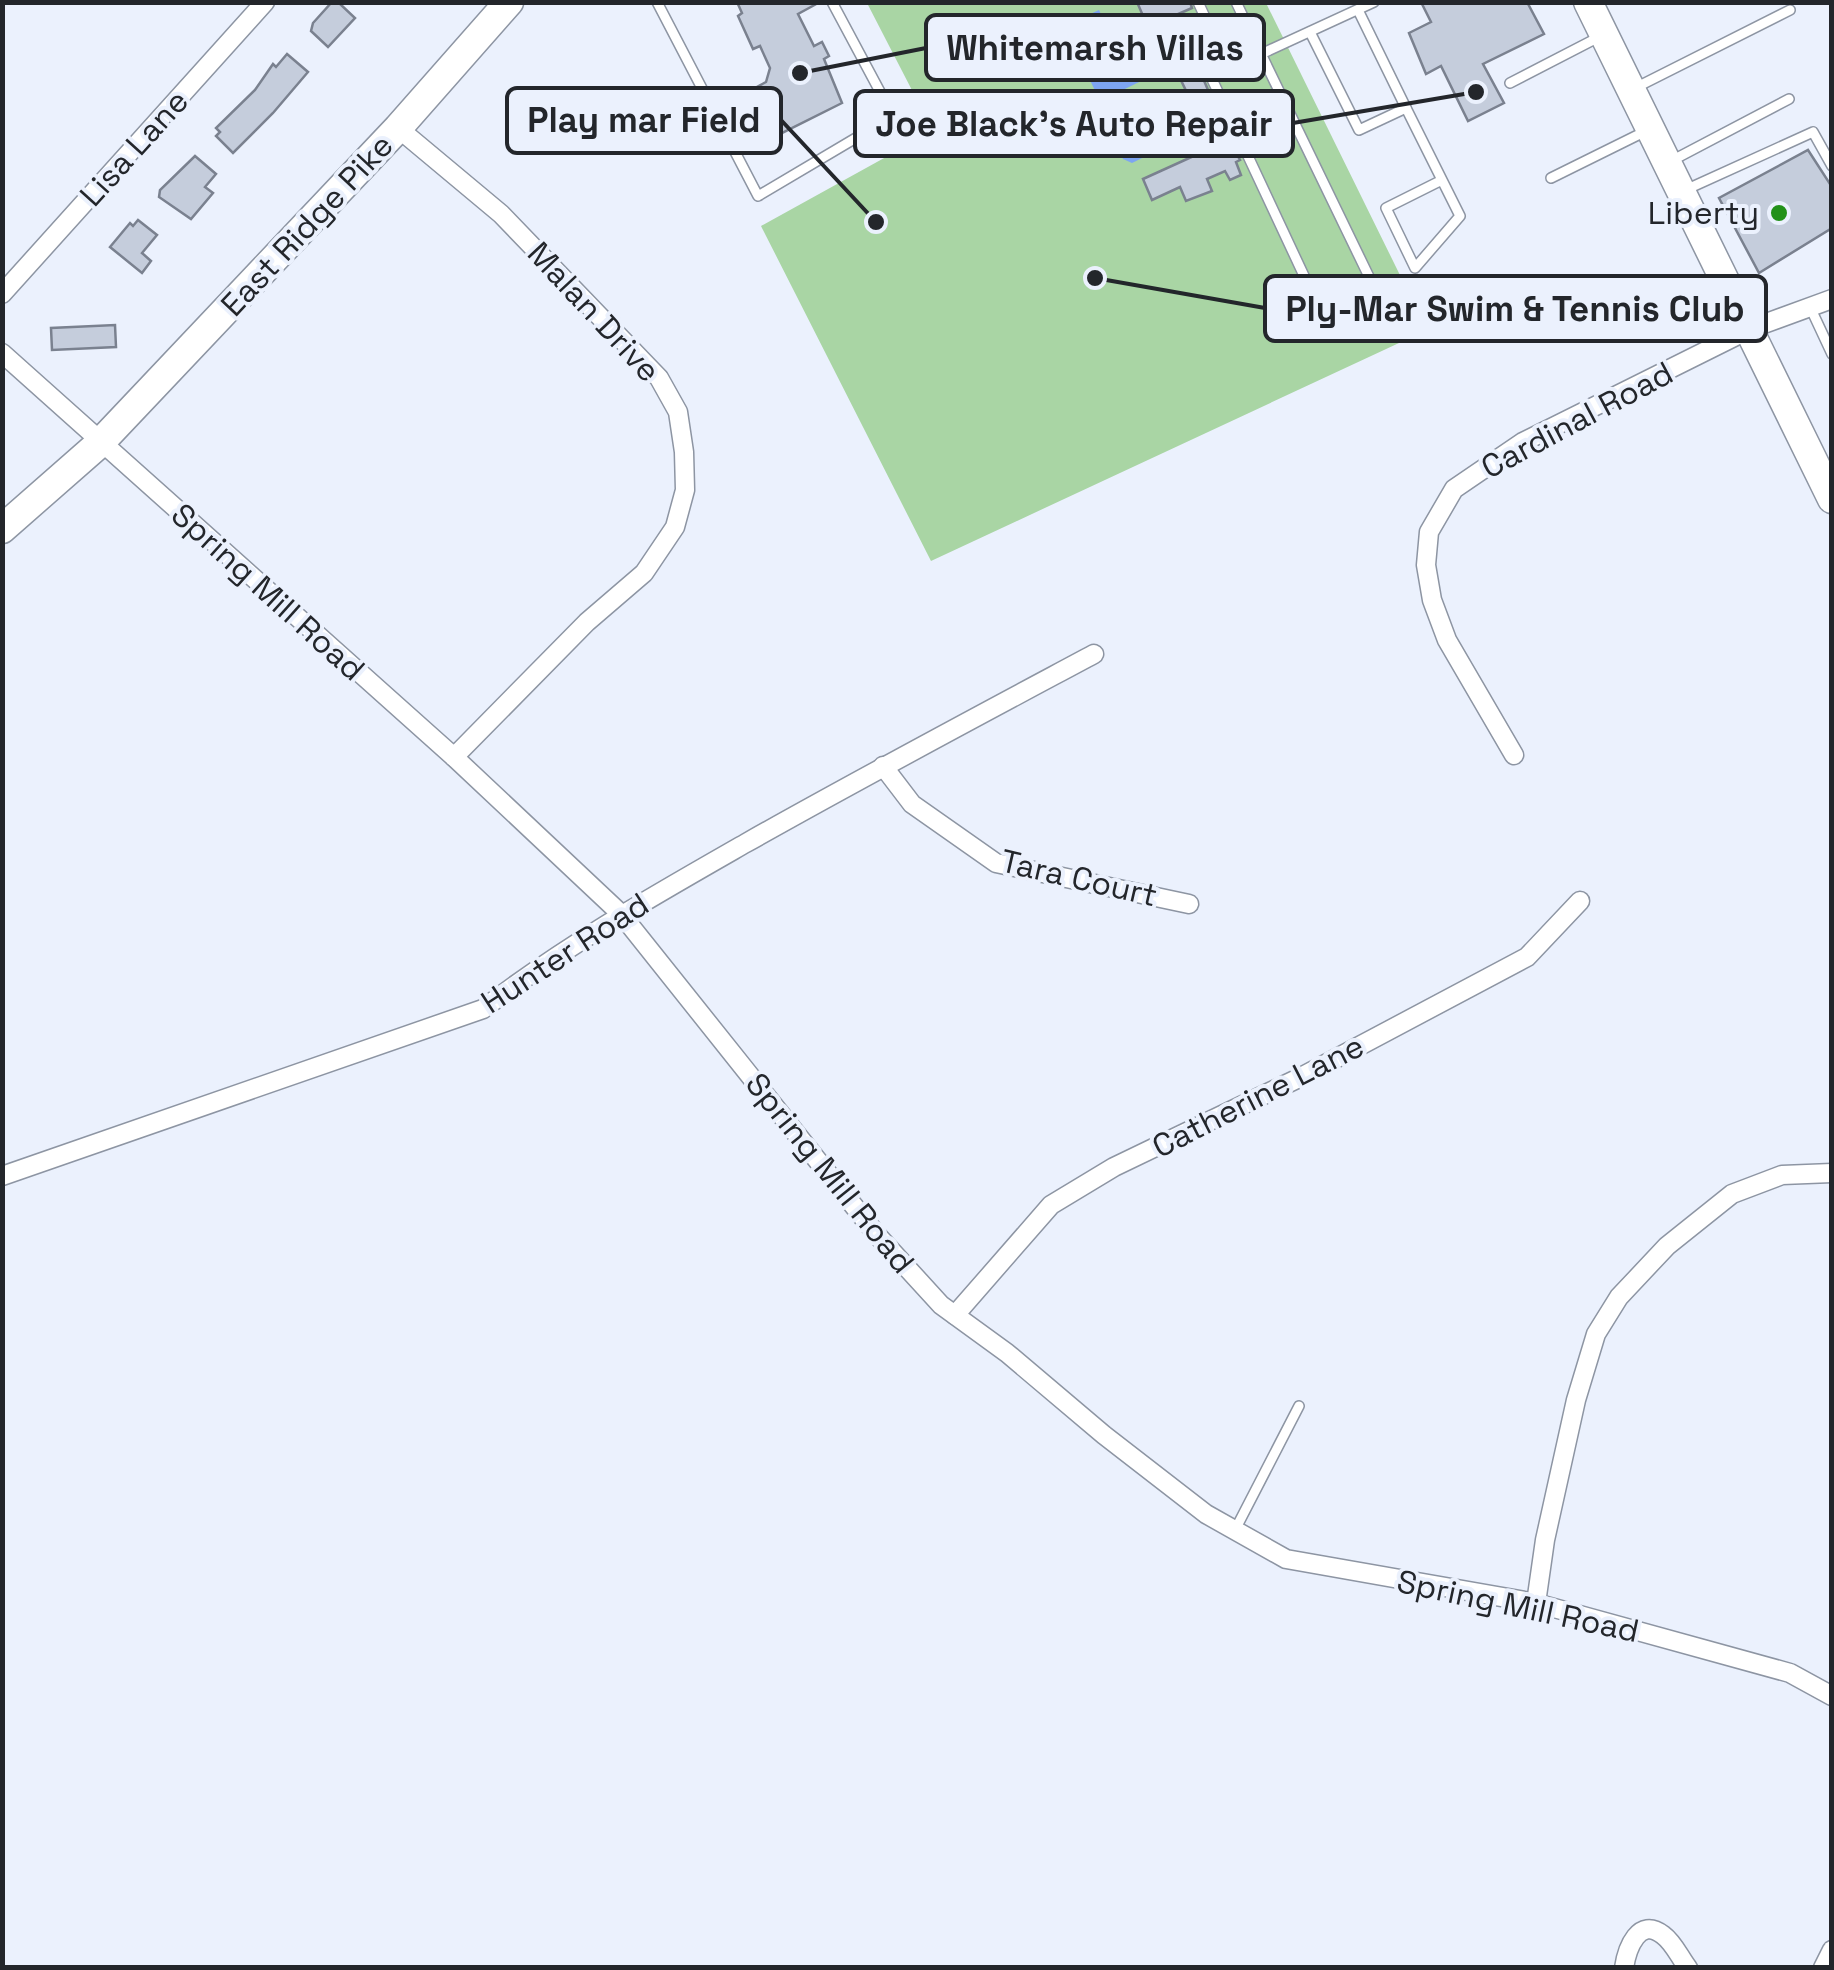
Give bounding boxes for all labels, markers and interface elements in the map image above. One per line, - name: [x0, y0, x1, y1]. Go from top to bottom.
- callout: Whitemarsh Villas: [926, 15, 1264, 80]
- text: Whitemarsh Villas: [946, 26, 1244, 70]
- street label: Lisa Lane: [71, 81, 197, 215]
- callout: Play mar Field: [507, 88, 781, 153]
- callout: Joe Black's Auto Repair: [855, 91, 1293, 156]
- text: Play mar Field: [527, 98, 761, 142]
- text: Joe Black's Auto Repair: [875, 102, 1273, 146]
- street label: East Ridge Pike: [212, 126, 402, 324]
- place label: Liberty: [1648, 193, 1759, 233]
- marker: Liberty: [1768, 202, 1790, 224]
- street label: Malan Drive: [519, 234, 669, 390]
- callout: Ply-Mar Swim & Tennis Club: [1265, 276, 1766, 341]
- text: Ply-Mar Swim & Tennis Club: [1285, 287, 1745, 331]
- street label: Cardinal Road: [1474, 353, 1680, 487]
- street label: Spring Mill Road: [163, 495, 373, 689]
- street label: Tara Court: [997, 841, 1161, 915]
- street label: Hunter Road: [474, 884, 656, 1022]
- street label: Catherine Lane: [1145, 1025, 1371, 1167]
- street label: Spring Mill Road: [737, 1065, 923, 1281]
- street label: Spring Mill Road: [1393, 1561, 1643, 1651]

